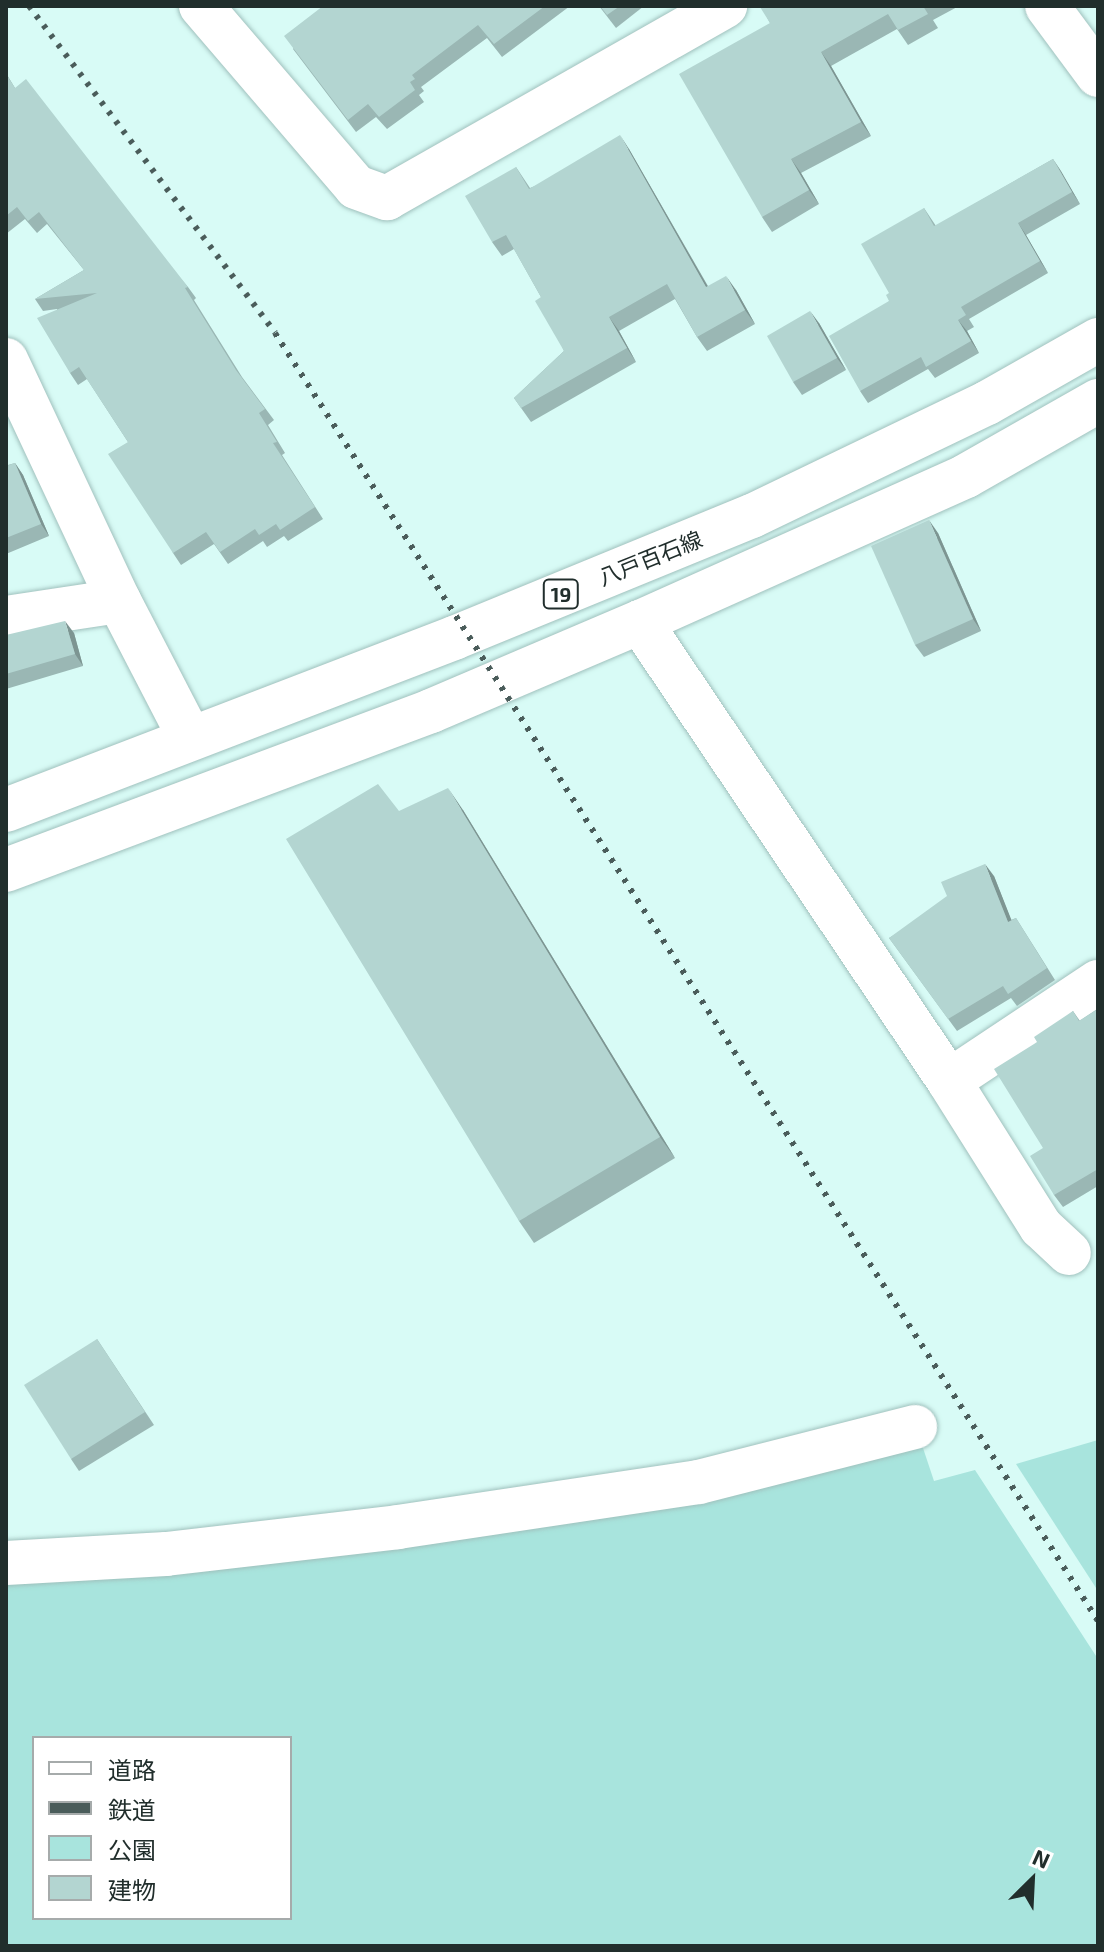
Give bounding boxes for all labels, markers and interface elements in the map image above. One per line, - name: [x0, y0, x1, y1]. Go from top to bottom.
- street label: 八戸百石線: [594, 525, 706, 591]
- road number: 19: [541, 578, 581, 610]
- legend: [32, 1736, 292, 1920]
- text: 道路: [108, 1755, 156, 1784]
- text: 鉄道: [108, 1795, 156, 1824]
- text: 公園: [108, 1835, 156, 1864]
- north arrow: [992, 1840, 1072, 1920]
- text: N: [1029, 1843, 1054, 1873]
- text: 建物: [108, 1875, 156, 1904]

